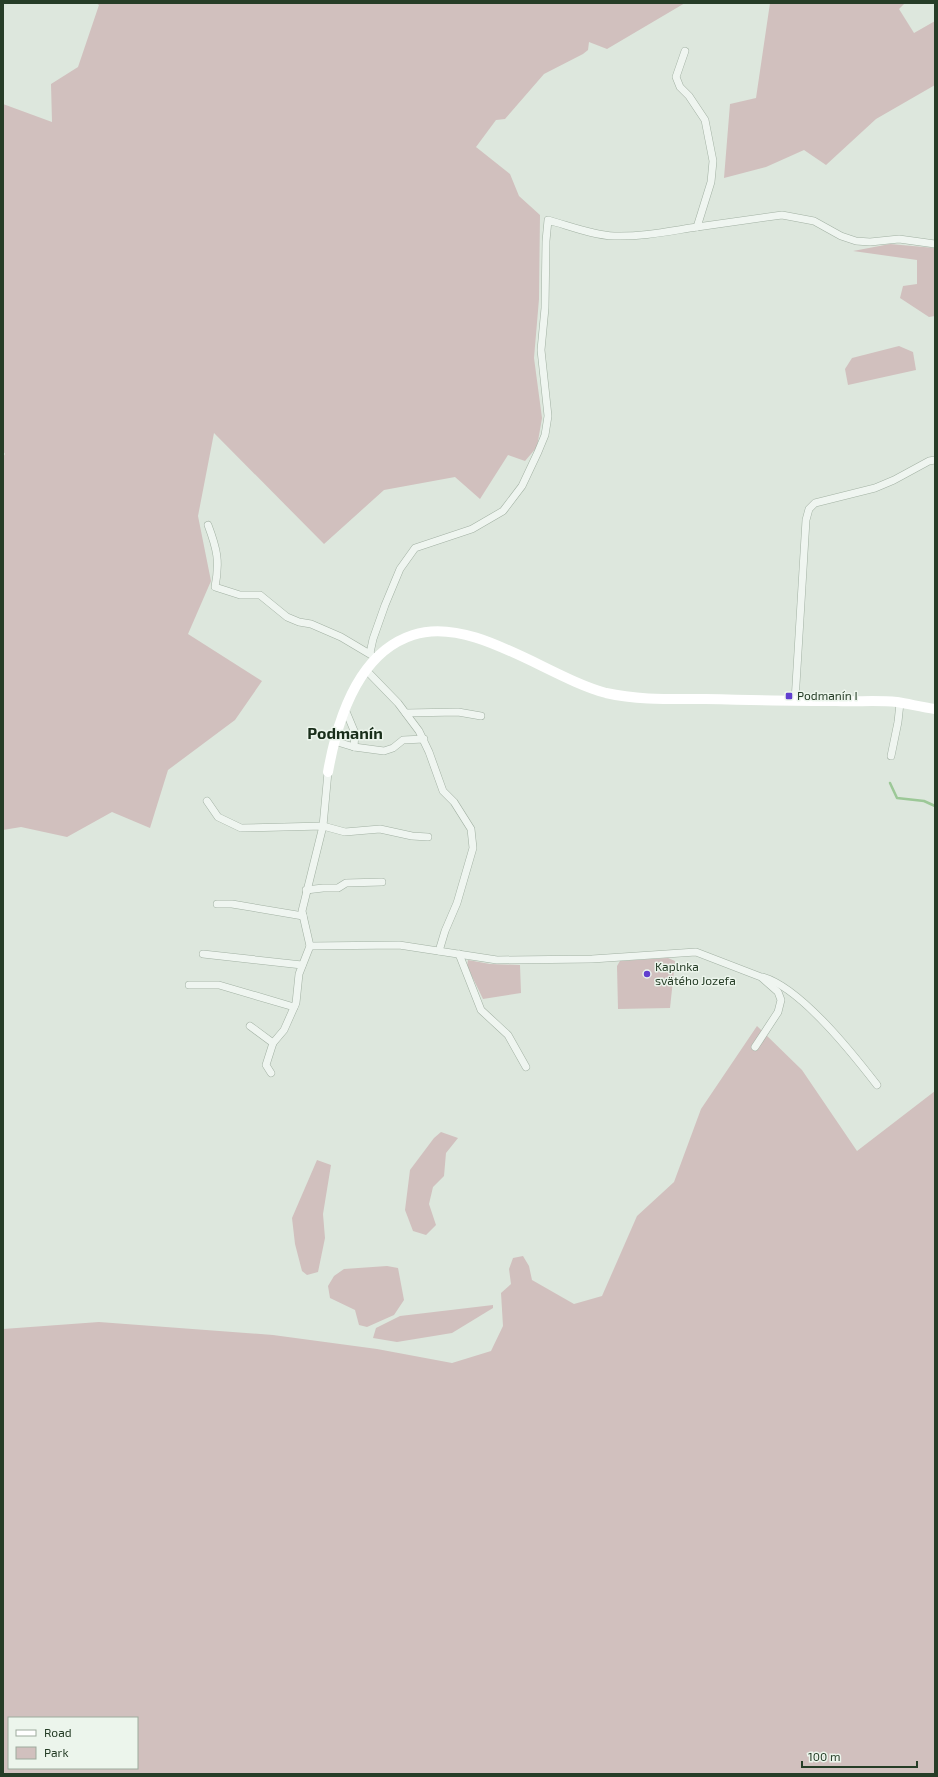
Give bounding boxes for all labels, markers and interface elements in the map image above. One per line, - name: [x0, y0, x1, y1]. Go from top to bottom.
- place label: Podmanín I: [797, 688, 858, 702]
- marker: Podmanín I: [784, 691, 794, 701]
- district label: Podmanín: [307, 723, 383, 742]
- place label: Kaplnka svätého Jozefa: [655, 959, 736, 987]
- marker: Kaplnka svätého Jozefa: [642, 969, 652, 979]
- legend: [8, 1717, 138, 1769]
- text: Road: [44, 1725, 72, 1739]
- scale bar: [802, 1743, 917, 1769]
- text: Park: [44, 1745, 69, 1759]
- text: 100 m: [808, 1749, 840, 1763]

